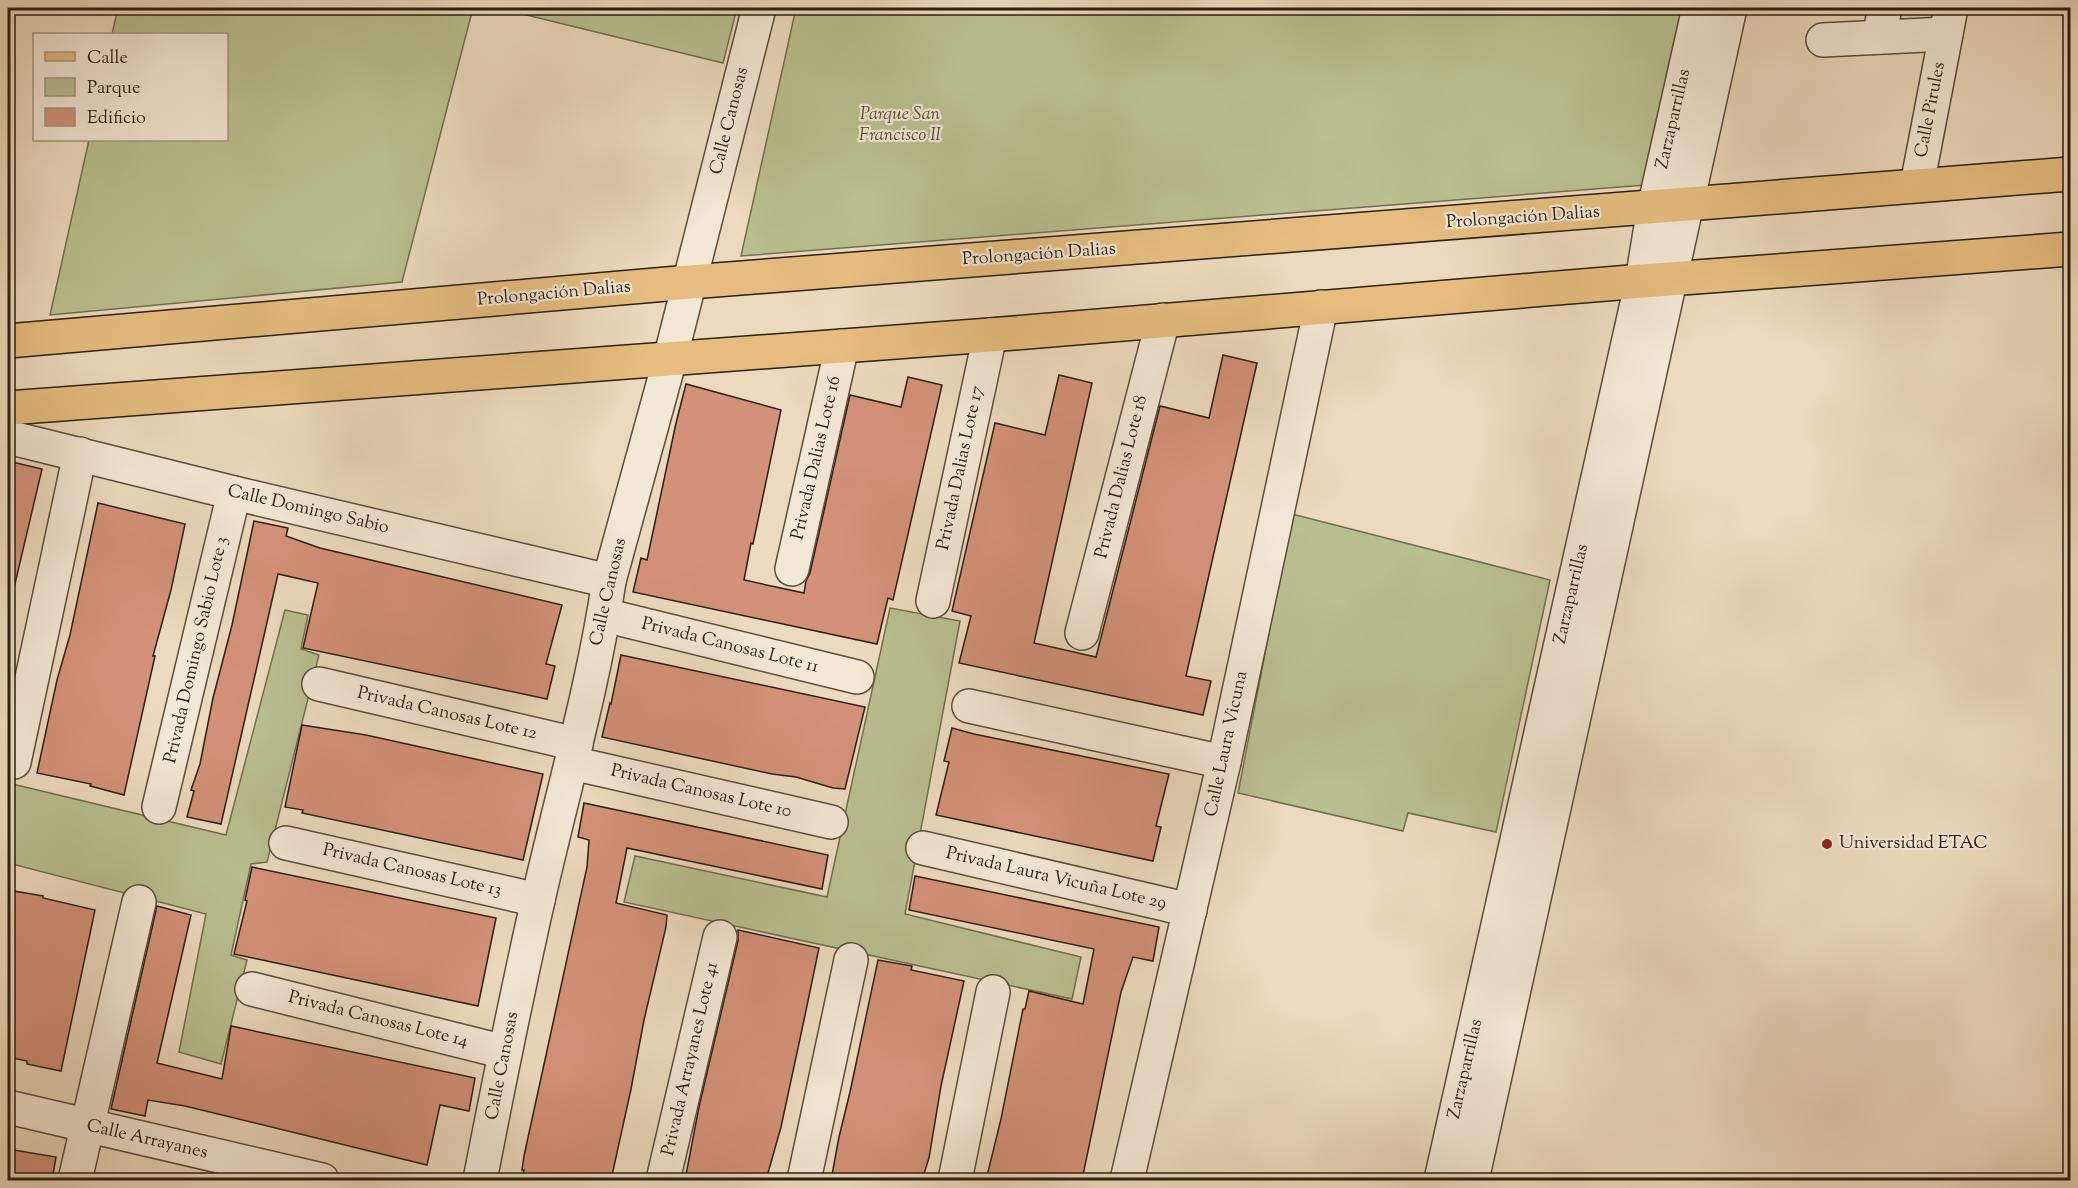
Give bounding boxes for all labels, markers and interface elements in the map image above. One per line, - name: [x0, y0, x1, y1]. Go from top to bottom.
- legend: [33, 33, 228, 141]
- text: Calle: [87, 46, 128, 72]
- street label: Calle Pirules: [1909, 60, 1953, 160]
- street label: Calle Canosas: [704, 65, 756, 177]
- street label: Zarzaparrillas: [1650, 66, 1698, 172]
- text: Parque: [87, 76, 140, 102]
- park label: Parque San Francisco II: [859, 102, 941, 149]
- text: Edificio: [87, 106, 146, 132]
- street label: Prolongación Dalias: [1445, 200, 1601, 236]
- street label: Prolongación Dalias: [961, 237, 1117, 273]
- street label: Prolongación Dalias: [476, 274, 632, 314]
- street label: Privada Dalias Lote 16: [786, 373, 849, 542]
- street label: Privada Dalias Lote 17: [931, 383, 991, 553]
- street label: Privada Dalias Lote 18: [1089, 393, 1155, 561]
- street label: Calle Domingo Sabio: [225, 479, 392, 541]
- street label: Privada Domingo Sabio Lote 3: [158, 534, 236, 766]
- street label: Calle Canosas: [584, 536, 634, 648]
- street label: Zarzaparrillas: [1548, 541, 1596, 647]
- street label: Privada Canosas Lote 11: [639, 611, 821, 681]
- street label: Calle Laura Vicuna: [1199, 669, 1255, 819]
- street label: Privada Canosas Lote 12: [354, 681, 540, 748]
- street label: Privada Canosas Lote 10: [608, 759, 794, 825]
- place label: Universidad ETAC: [1839, 831, 1988, 857]
- marker: Universidad ETAC: [1820, 837, 1834, 851]
- street label: Privada Canosas Lote 13: [320, 838, 504, 904]
- street label: Privada Laura Vicuña Lote 29: [943, 841, 1169, 917]
- street label: Privada Arrayanes Lote 41: [656, 959, 726, 1159]
- street label: Privada Canosas Lote 14: [285, 985, 471, 1055]
- street label: Calle Canosas: [480, 1010, 526, 1122]
- street label: Zarzaparrillas: [1442, 1016, 1490, 1122]
- street label: Calle Arrayanes: [84, 1113, 210, 1167]

